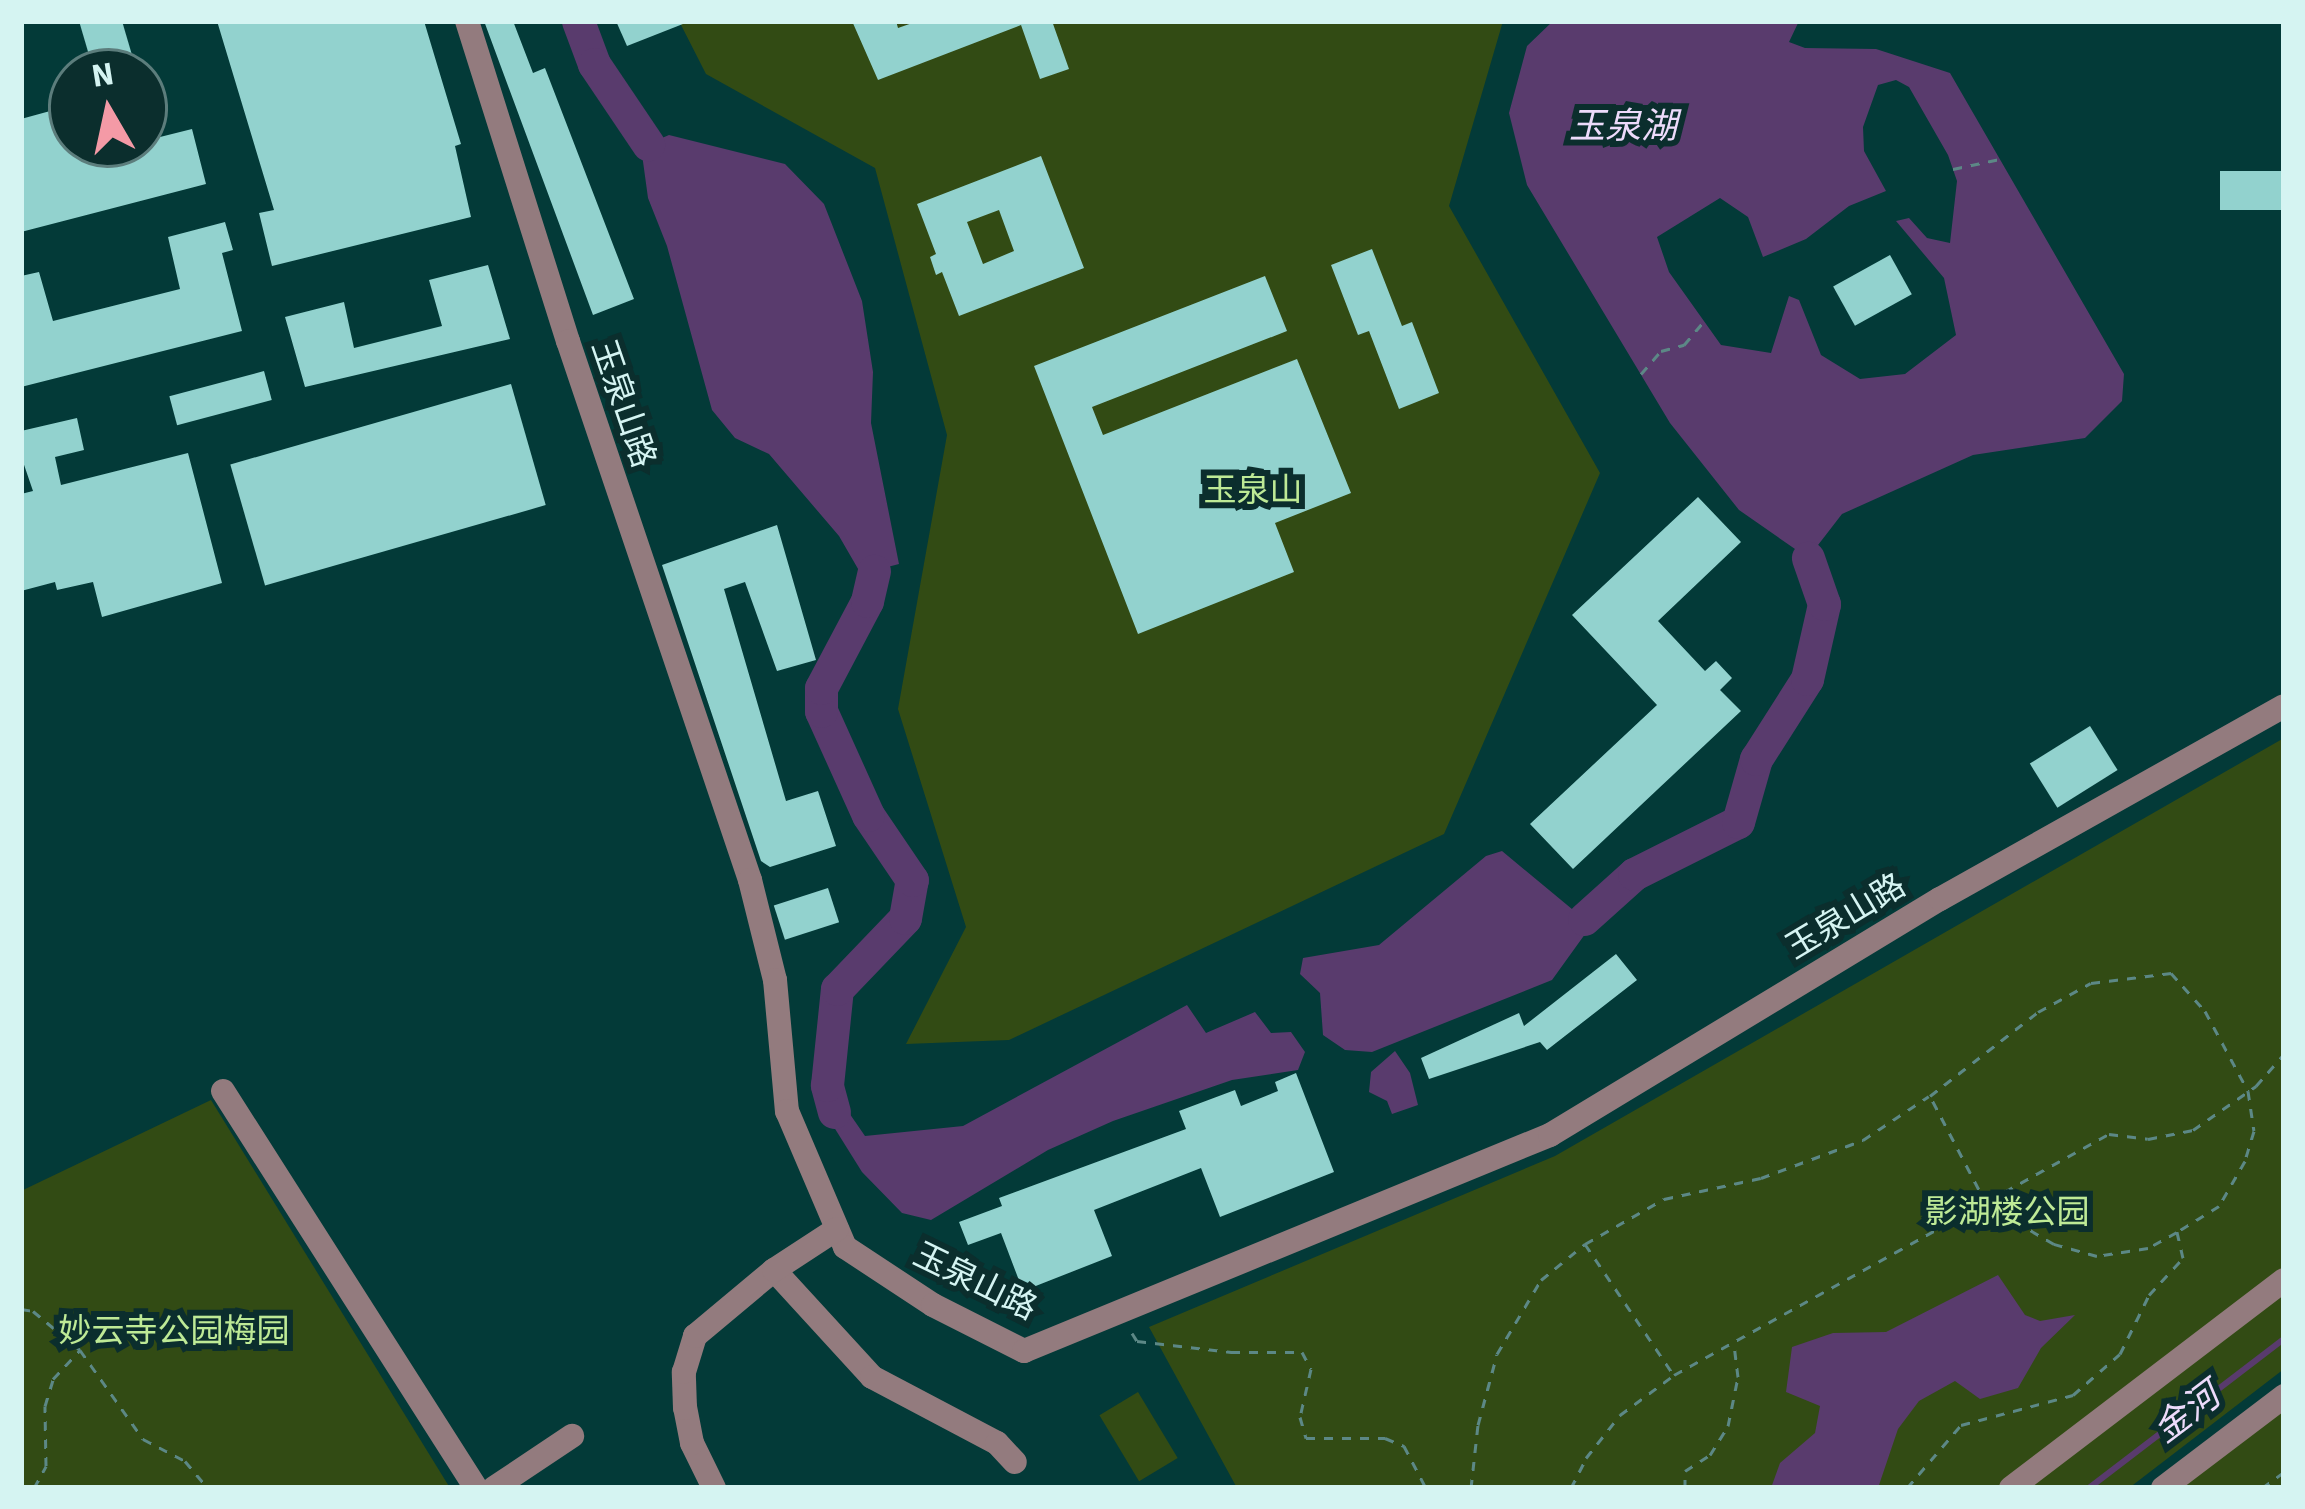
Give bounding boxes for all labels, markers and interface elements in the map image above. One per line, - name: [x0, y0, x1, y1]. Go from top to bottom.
- north arrow: [48, 48, 168, 168]
- text: N: [88, 50, 117, 100]
- water label: 玉泉湖: [1569, 105, 1677, 149]
- street label: 玉泉山路: [583, 335, 663, 473]
- park label: 玉泉山: [1204, 471, 1302, 511]
- street label: 玉泉山路: [1779, 866, 1913, 968]
- park label: 影湖楼公园: [1925, 1193, 2089, 1233]
- street label: 玉泉山路: [907, 1235, 1043, 1329]
- park label: 妙云寺公园梅园: [59, 1312, 289, 1352]
- water label: 金河: [2145, 1374, 2229, 1452]

